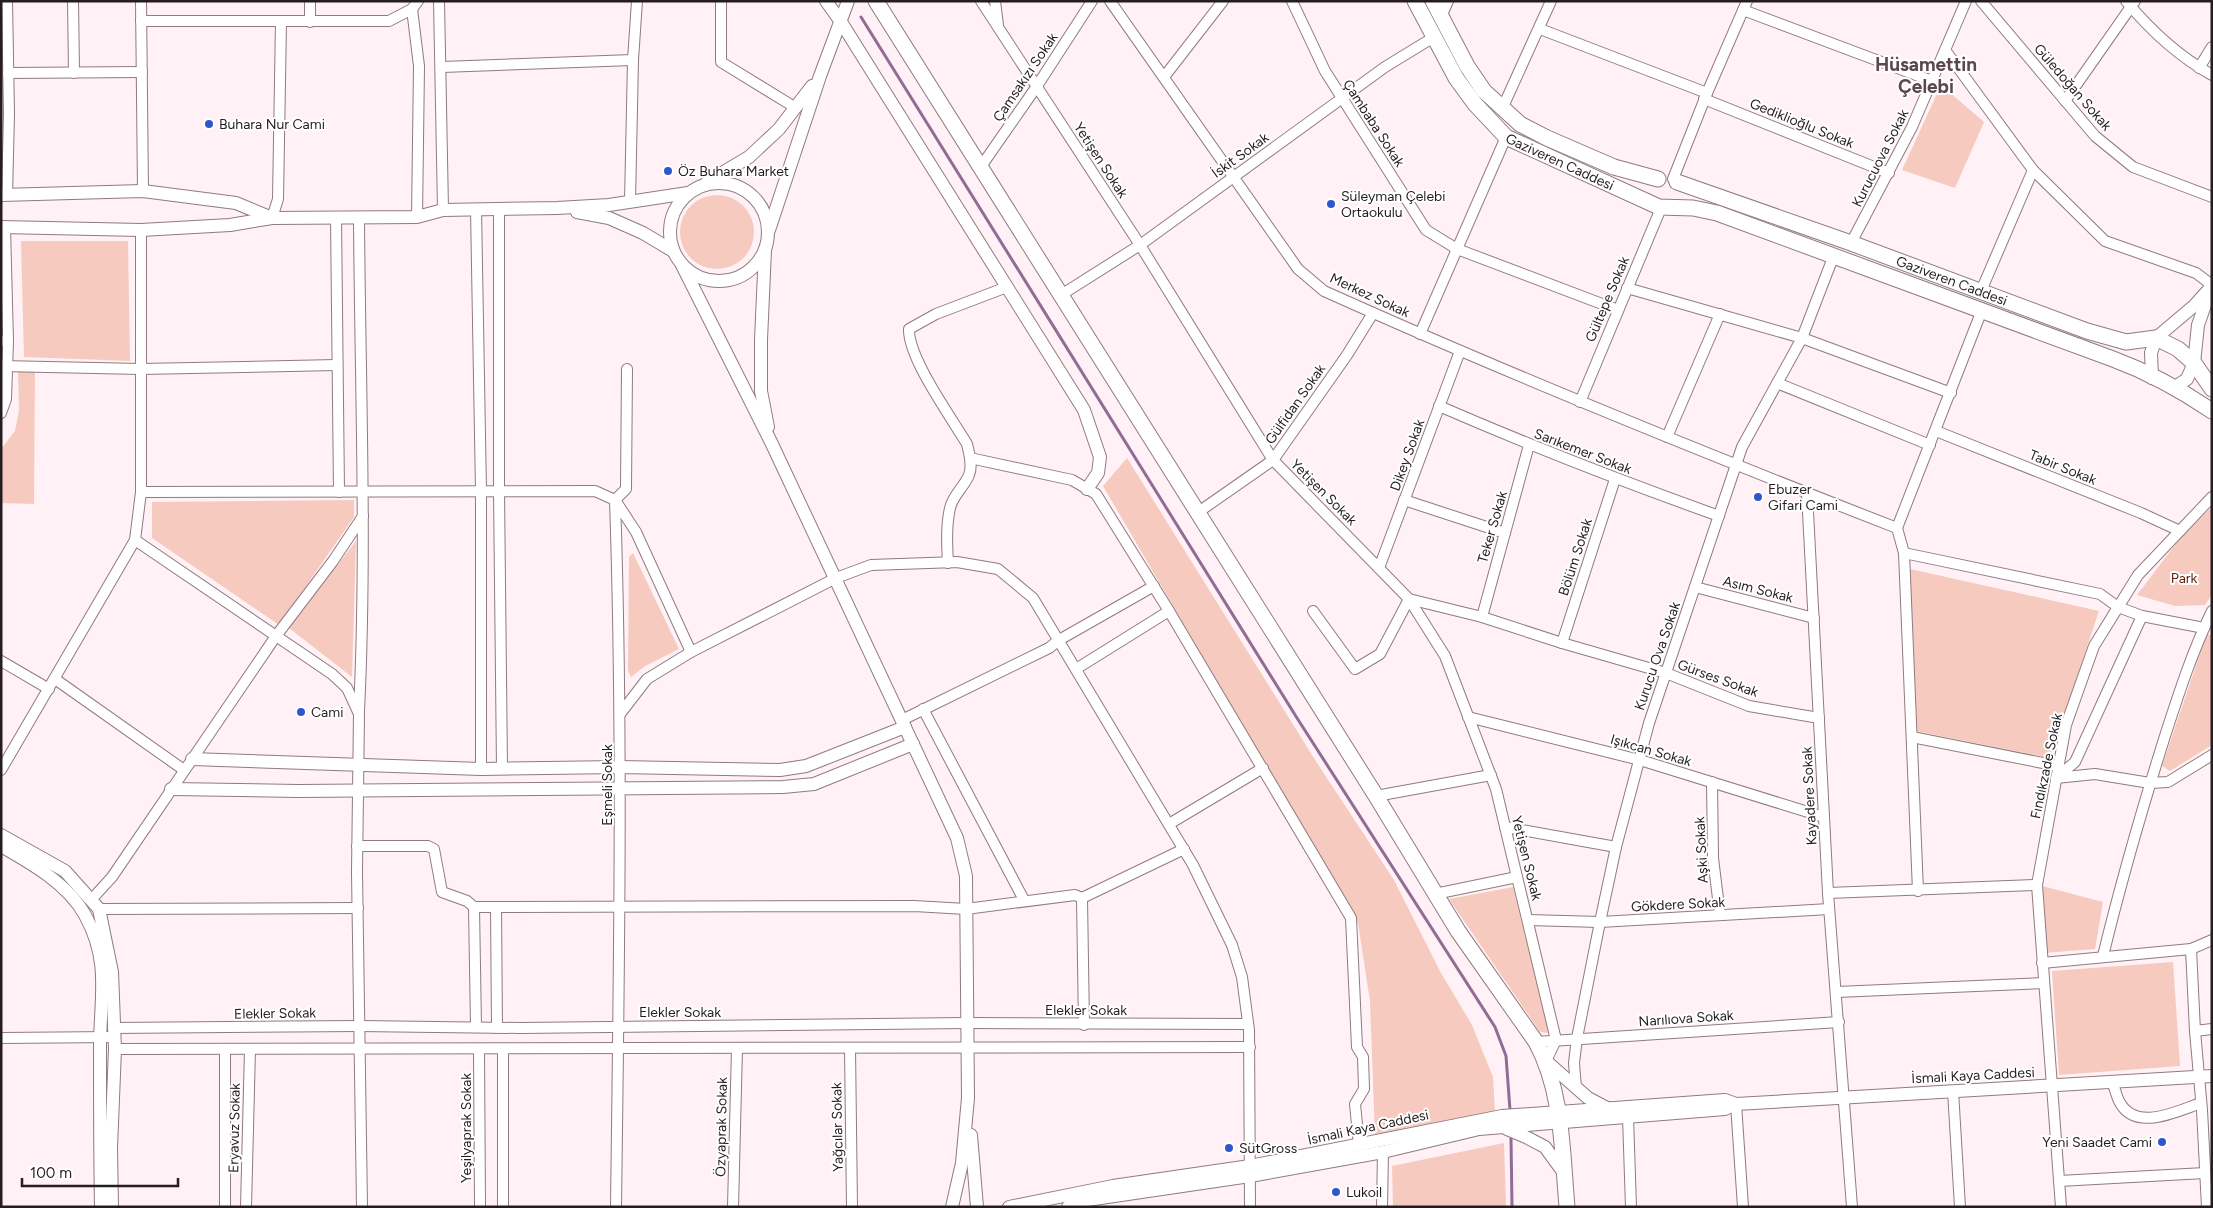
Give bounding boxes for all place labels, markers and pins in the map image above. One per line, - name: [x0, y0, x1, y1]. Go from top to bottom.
- place label: Buhara Nur Cami: [219, 116, 325, 133]
- marker: Buhara Nur Cami: [203, 118, 215, 130]
- place label: Öz Buhara Market: [678, 163, 789, 180]
- marker: Öz Buhara Market: [662, 165, 674, 177]
- place label: Süleyman Çelebi Ortaokulu: [1341, 188, 1446, 221]
- marker: Süleyman Çelebi Ortaokulu: [1325, 198, 1337, 210]
- place label: Ebuzer Gifari Cami: [1768, 481, 1838, 514]
- marker: Ebuzer Gifari Cami: [1752, 491, 1764, 503]
- place label: Cami: [311, 704, 343, 721]
- marker: Cami: [295, 706, 307, 718]
- place label: Yeni Saadet Cami: [2042, 1134, 2152, 1151]
- marker: Yeni Saadet Cami: [2156, 1136, 2168, 1148]
- place label: SütGross: [1239, 1140, 1297, 1157]
- marker: SütGross: [1223, 1142, 1235, 1154]
- place label: Lukoil: [1346, 1184, 1382, 1201]
- marker: Lukoil: [1330, 1186, 1342, 1198]

